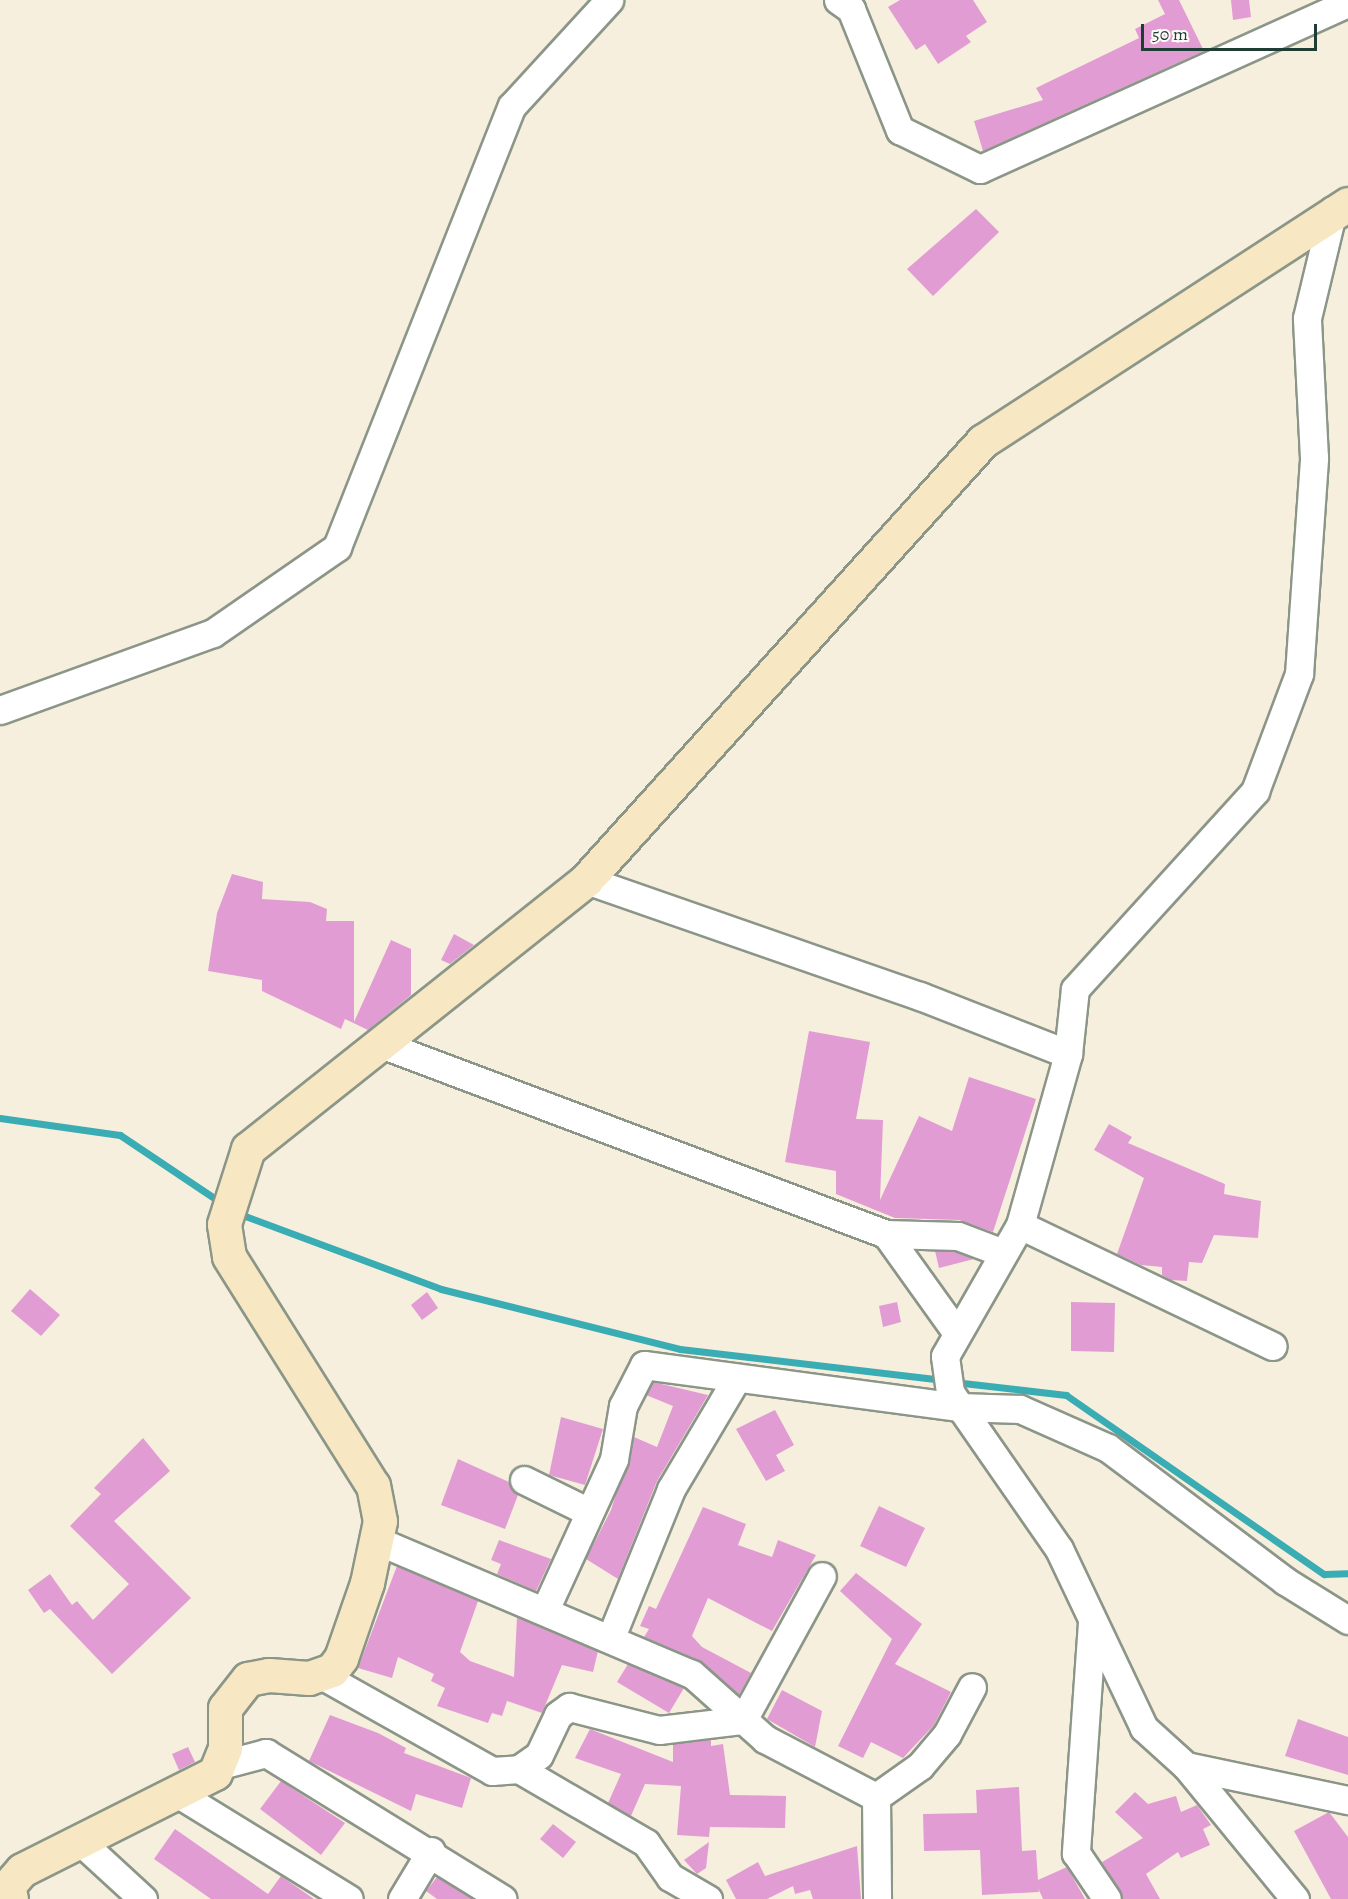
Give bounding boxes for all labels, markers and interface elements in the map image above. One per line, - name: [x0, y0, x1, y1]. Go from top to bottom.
- scale bar: [1144, 12, 1320, 50]
- text: 50 m: [1152, 22, 1188, 46]

